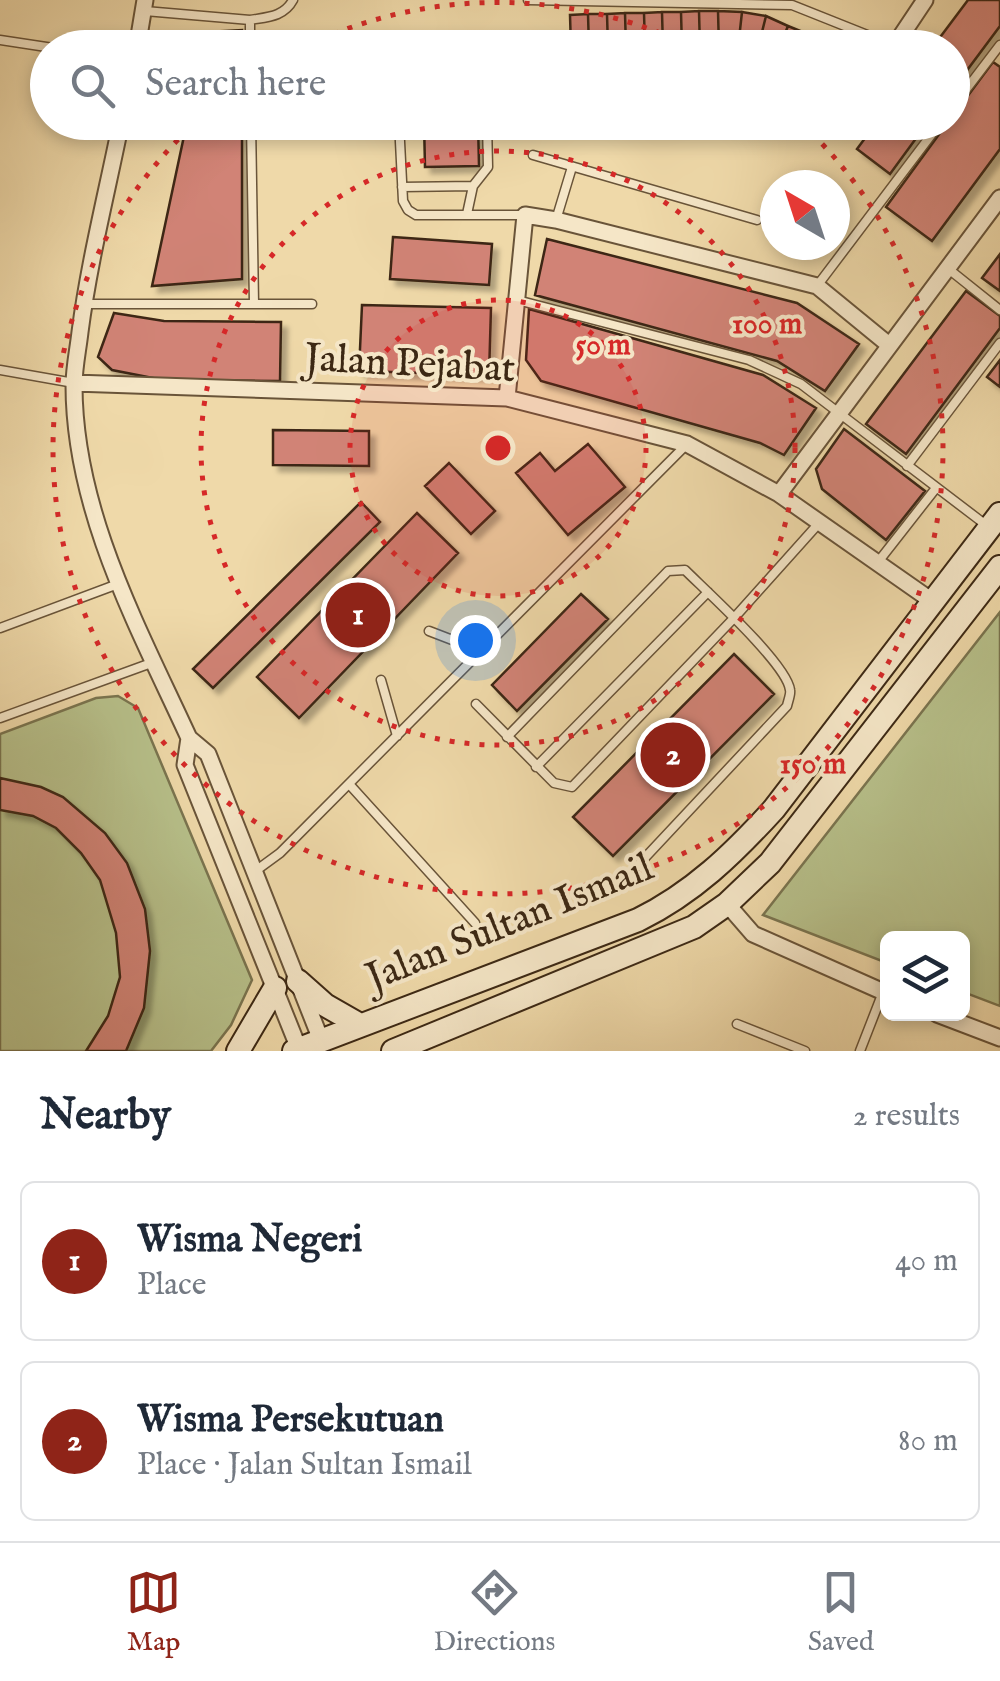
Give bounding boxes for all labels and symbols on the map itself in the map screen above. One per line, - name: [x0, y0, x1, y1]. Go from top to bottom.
- north arrow: [760, 170, 850, 260]
- text: 100 m: [732, 306, 802, 344]
- text: 50 m: [575, 327, 631, 365]
- street label: Jalan Pejabat: [299, 334, 517, 396]
- centre of rings: [480, 430, 516, 466]
- pin: 1: [326, 578, 390, 652]
- your location: [450, 615, 501, 666]
- pin: 2: [640, 718, 706, 792]
- text: 150 m: [780, 746, 846, 784]
- street label: Jalan Sultan Ismail: [355, 843, 661, 1006]

